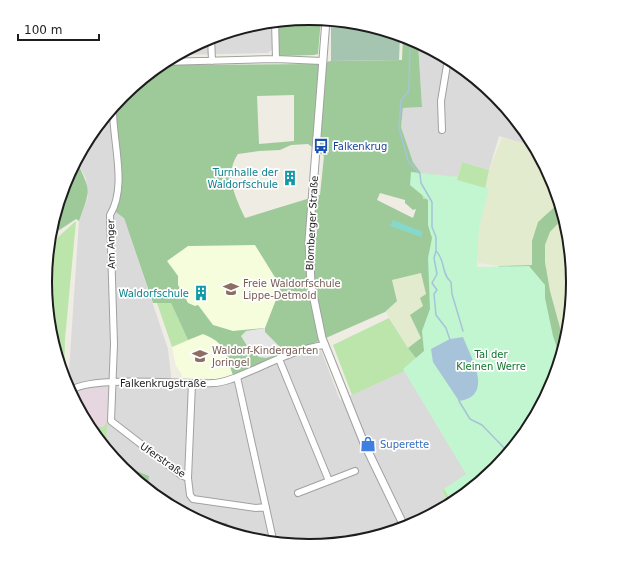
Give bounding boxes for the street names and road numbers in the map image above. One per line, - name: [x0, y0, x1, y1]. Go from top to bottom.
- street label: Blomberger Straße: [304, 175, 320, 271]
- street label: Am Anger: [105, 218, 117, 269]
- street label: Falkenkrugstraße: [120, 378, 206, 389]
- street label: Uferstraße: [138, 440, 188, 480]

